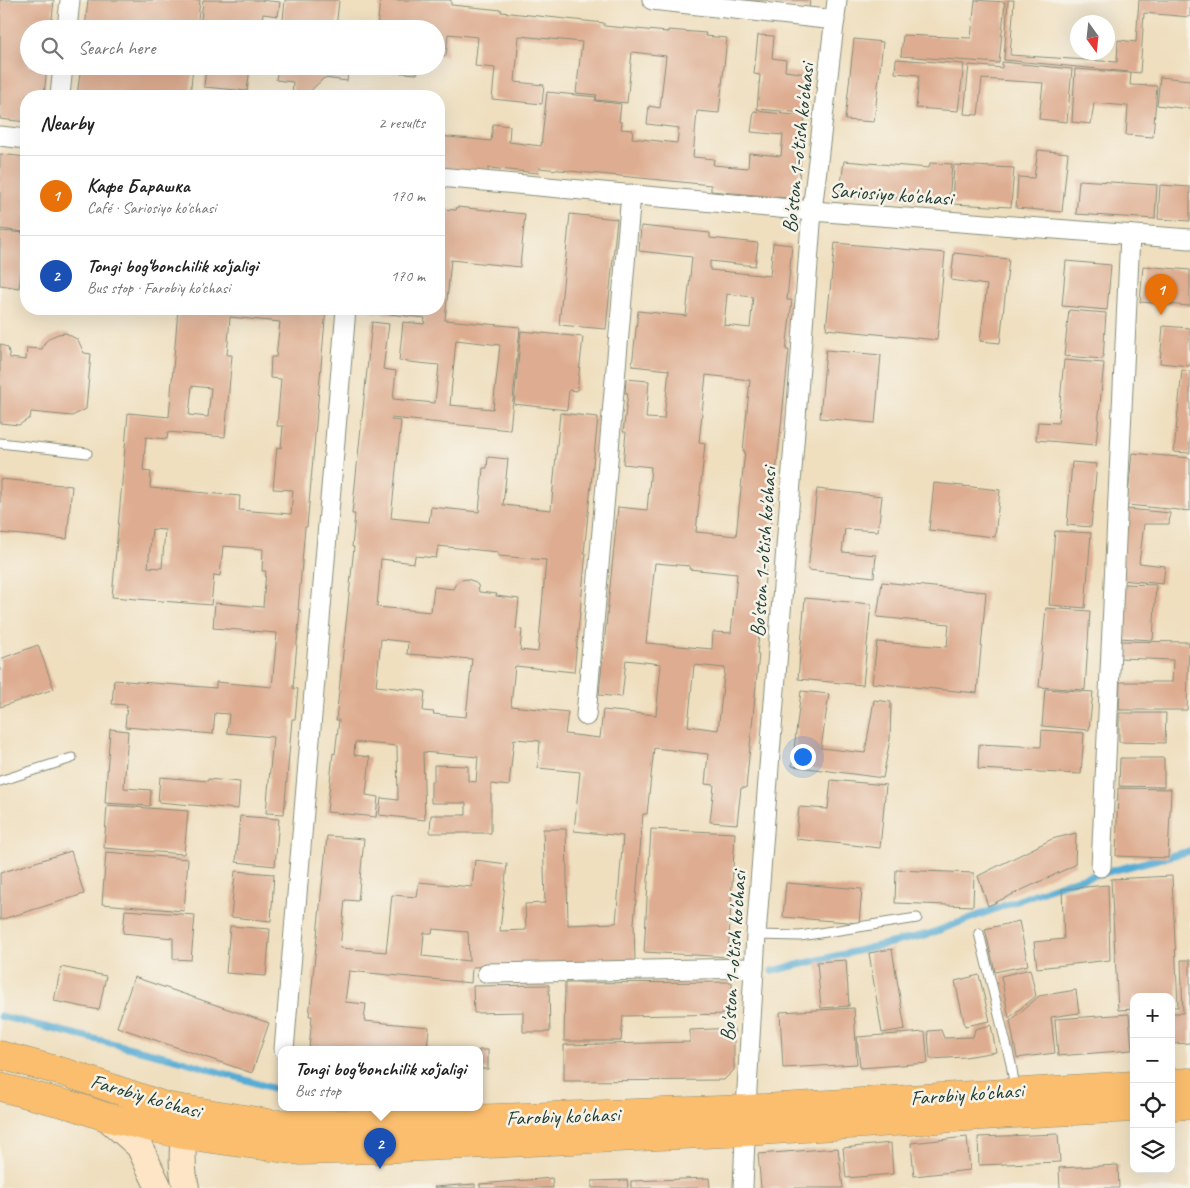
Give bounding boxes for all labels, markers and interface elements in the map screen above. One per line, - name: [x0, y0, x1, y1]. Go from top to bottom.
- north arrow: [1070, 15, 1115, 60]
- search box: [20, 20, 445, 75]
- icon: search: [38, 34, 66, 62]
- text: Search here: [78, 36, 155, 60]
- street label: Bo'ston 1-o'tish ko'chasi: [776, 59, 820, 234]
- text: Nearby: [40, 110, 93, 136]
- text: 2 results: [378, 113, 425, 133]
- text: Кафе Барашка: [87, 174, 190, 198]
- street label: Sariosiyo ko'chasi: [828, 177, 957, 211]
- text: 1: [52, 186, 60, 206]
- text: 170 m: [391, 186, 425, 206]
- text: Café · Sariosiyo ko'chasi: [87, 198, 216, 218]
- text: Tongi bog‘bonchilik xo‘jaligi: [87, 254, 258, 278]
- text: 2: [52, 266, 60, 286]
- text: 170 m: [391, 266, 425, 286]
- pin: 1: [1145, 274, 1177, 315]
- text: Bus stop · Farobiy ko'chasi: [87, 278, 230, 298]
- street label: Bo'ston 1-o'tish ko'chasi: [744, 463, 782, 638]
- your location: [790, 744, 816, 770]
- street label: Bo'ston 1-o'tish ko'chasi: [714, 867, 752, 1042]
- map controls: [1130, 993, 1175, 1173]
- button: +: [1130, 993, 1175, 1038]
- button: −: [1130, 1038, 1175, 1083]
- popup: [278, 1046, 483, 1111]
- text: Tongi bog‘bonchilik xo‘jaligi: [295, 1057, 466, 1081]
- street label: Farobiy ko'chasi: [88, 1068, 207, 1125]
- street label: Farobiy ko'chasi: [910, 1077, 1028, 1111]
- text: Bus stop: [295, 1081, 341, 1101]
- button: locate: [1130, 1083, 1175, 1128]
- street label: Farobiy ko'chasi: [506, 1101, 623, 1131]
- pin: 2: [364, 1128, 396, 1169]
- button: layers: [1130, 1128, 1175, 1173]

